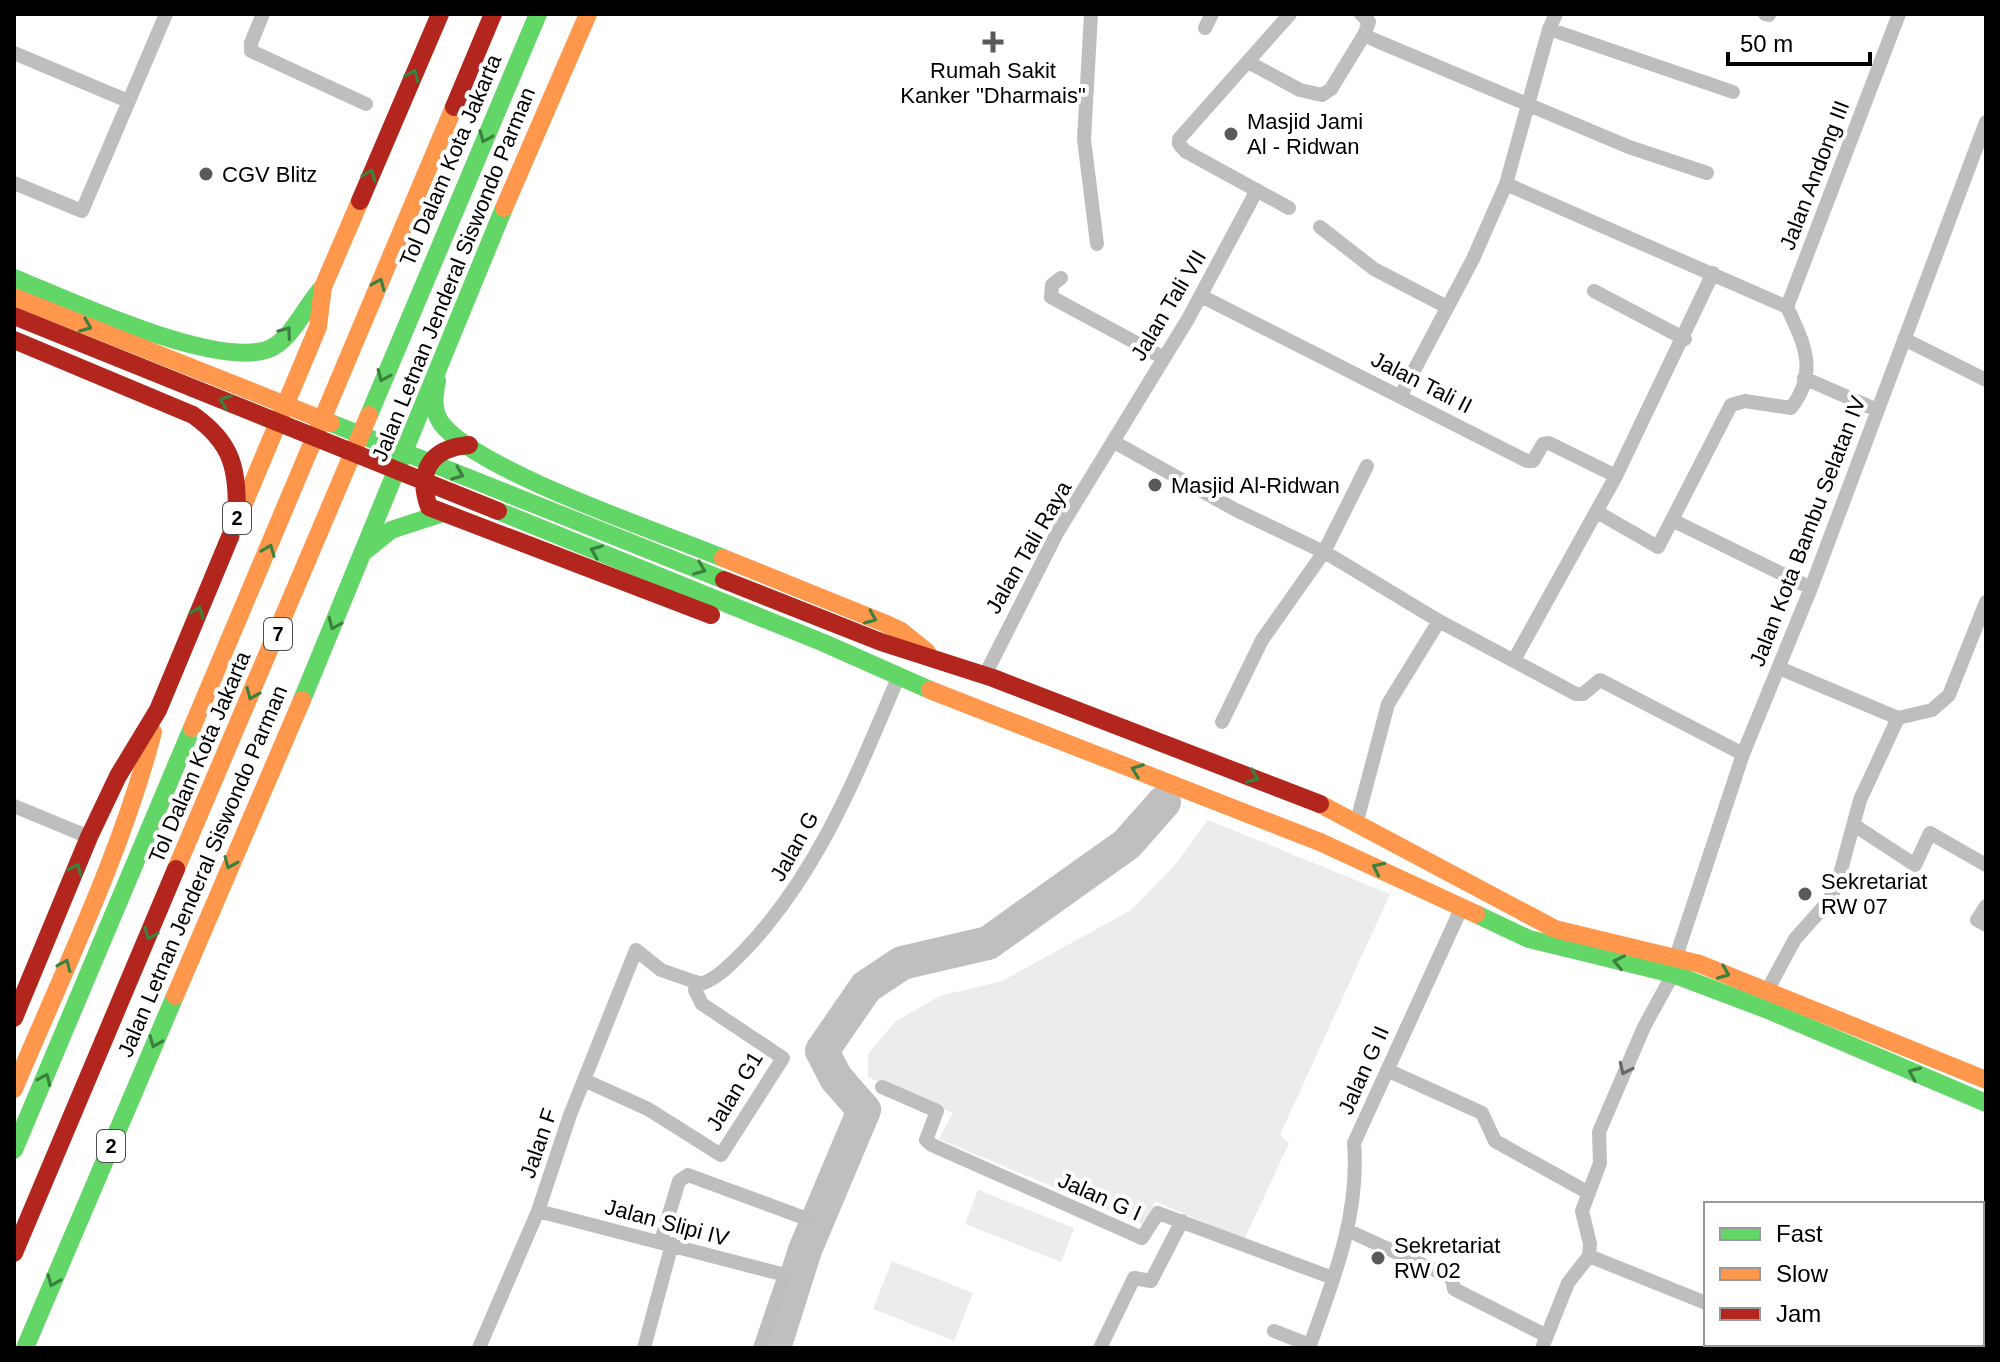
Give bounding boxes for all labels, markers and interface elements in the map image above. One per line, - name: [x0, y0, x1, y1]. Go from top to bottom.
- scale bar: [1728, 16, 1870, 66]
- text: 50 m: [1740, 30, 1793, 57]
- marker: Rumah Sakit Kanker "Dharmais": [982, 31, 1004, 53]
- street label: Tol Dalam Kota Jakarta: [395, 50, 507, 270]
- place label: Rumah Sakit Kanker "Dharmais": [900, 58, 1086, 108]
- one-way arrow: [403, 69, 419, 83]
- street label: Jalan Letnan Jenderal Siswondo Parman: [367, 84, 540, 465]
- street label: Jalan Andong III: [1775, 97, 1854, 253]
- place label: Masjid Jami Al - Ridwan: [1247, 109, 1363, 159]
- marker: Masjid Jami Al - Ridwan: [1222, 125, 1240, 143]
- one-way arrow: [479, 129, 495, 143]
- place label: CGV Blitz: [222, 162, 317, 187]
- marker: CGV Blitz: [197, 165, 215, 183]
- one-way arrow: [360, 168, 376, 183]
- street label: Jalan Tali VII: [1126, 246, 1211, 365]
- one-way arrow: [370, 278, 386, 292]
- one-way arrow: [79, 316, 93, 333]
- one-way arrow: [276, 326, 291, 341]
- street label: Jalan Tali II: [1367, 346, 1476, 418]
- one-way arrow: [377, 368, 393, 383]
- street label: Jalan Kota Bambu Selatan IV: [1744, 392, 1871, 670]
- one-way arrow: [219, 394, 233, 411]
- one-way arrow: [450, 464, 464, 480]
- place label: Masjid Al-Ridwan: [1171, 473, 1340, 498]
- street label: Jalan Tali Raya: [980, 476, 1077, 618]
- marker: Masjid Al-Ridwan: [1146, 476, 1164, 494]
- road number: 2: [223, 502, 251, 534]
- one-way arrow: [259, 544, 275, 558]
- one-way arrow: [590, 544, 604, 560]
- one-way arrow: [692, 560, 706, 576]
- one-way arrow: [188, 606, 205, 620]
- one-way arrow: [863, 608, 877, 625]
- one-way arrow: [328, 616, 344, 631]
- road number: 7: [264, 618, 292, 650]
- street label: Tol Dalam Kota Jakarta: [144, 647, 256, 867]
- street label: Jalan Letnan Jenderal Siswondo Parman: [113, 682, 292, 1061]
- one-way arrow: [245, 686, 261, 700]
- one-way arrow: [1131, 763, 1145, 780]
- one-way arrow: [1245, 767, 1259, 784]
- street label: Jalan G: [765, 807, 824, 885]
- one-way arrow: [223, 855, 239, 869]
- one-way arrow: [1371, 862, 1386, 878]
- one-way arrow: [66, 863, 82, 877]
- place label: Sekretariat RW 07: [1821, 869, 1927, 919]
- marker: Sekretariat RW 07: [1796, 885, 1814, 903]
- one-way arrow: [144, 925, 160, 940]
- one-way arrow: [1612, 954, 1626, 971]
- one-way arrow: [55, 958, 71, 973]
- one-way arrow: [1716, 963, 1730, 980]
- street label: Jalan G II: [1333, 1022, 1394, 1118]
- one-way arrow: [149, 1034, 165, 1048]
- street label: Jalan G1: [701, 1047, 768, 1135]
- one-way arrow: [1619, 1060, 1635, 1075]
- one-way arrow: [1908, 1066, 1922, 1082]
- one-way arrow: [36, 1073, 52, 1087]
- street label: Jalan F: [515, 1105, 562, 1181]
- road number: 2: [97, 1130, 125, 1162]
- street label: Jalan G I: [1054, 1167, 1145, 1226]
- street label: Jalan Slipi IV: [602, 1194, 732, 1251]
- legend: [1704, 1202, 1984, 1346]
- text: Fast: [1776, 1220, 1823, 1247]
- place label: Sekretariat RW 02: [1394, 1233, 1500, 1283]
- marker: Sekretariat RW 02: [1369, 1249, 1387, 1267]
- text: Slow: [1776, 1260, 1829, 1287]
- one-way arrow: [46, 1273, 63, 1287]
- text: Jam: [1776, 1300, 1821, 1327]

